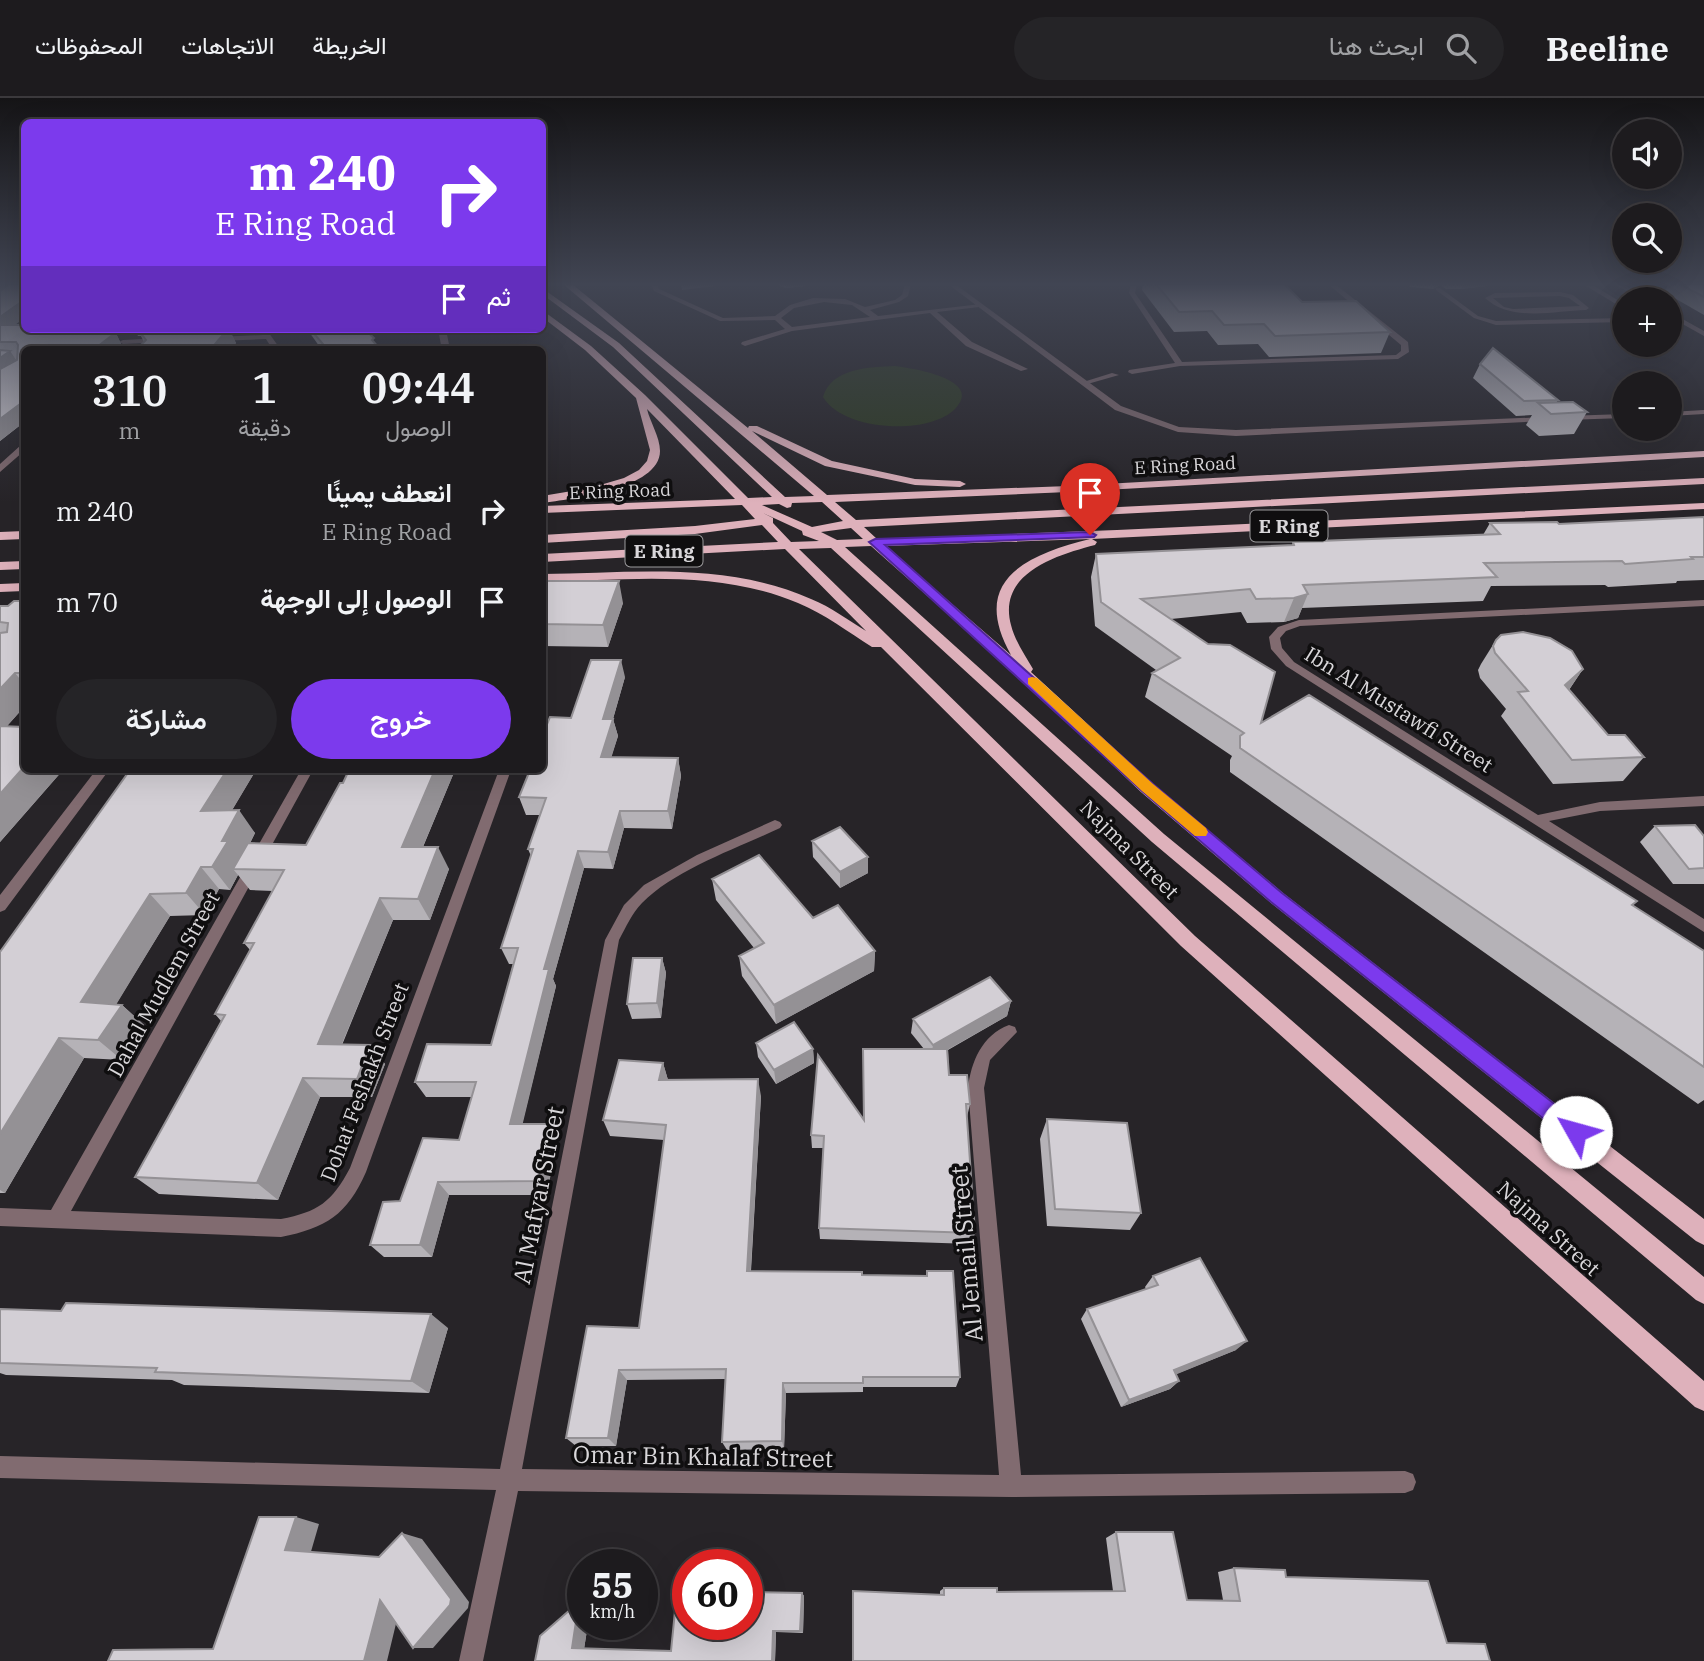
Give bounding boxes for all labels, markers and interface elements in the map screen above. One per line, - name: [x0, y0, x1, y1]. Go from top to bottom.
- search box: [1014, 17, 1504, 80]
- text: Beeline: [1546, 27, 1669, 70]
- text: ابحث هنا: [1329, 28, 1424, 62]
- text: المحفوظات: [35, 29, 143, 61]
- text: الاتجاهات: [181, 29, 274, 61]
- text: الخريطة: [312, 29, 387, 61]
- icon: search: [1442, 29, 1480, 67]
- map controls: [1612, 119, 1682, 441]
- button: sound: [1612, 119, 1682, 189]
- text: 240 m: [249, 140, 396, 203]
- icon: right: [420, 147, 511, 238]
- text: E Ring Road: [215, 202, 396, 244]
- button: search: [1612, 203, 1682, 273]
- text: ثم: [487, 279, 511, 313]
- icon: arrive: [435, 280, 473, 318]
- button: +: [1612, 287, 1682, 357]
- text: 1: [252, 360, 277, 415]
- text: 09:44: [362, 360, 475, 415]
- text: 310: [92, 363, 167, 418]
- button: −: [1612, 371, 1682, 441]
- text: دقيقة: [238, 412, 291, 442]
- text: الوصول: [385, 412, 452, 442]
- text: m: [119, 415, 140, 445]
- street label: E Ring Road: [1134, 451, 1237, 479]
- pin: [1060, 463, 1120, 535]
- icon: arrive: [1071, 474, 1109, 512]
- text: انعطف يمينًا: [326, 475, 452, 509]
- street label: E Ring Road: [569, 478, 671, 504]
- icon: right: [473, 492, 511, 530]
- text: 240 m: [56, 494, 134, 528]
- road number: E Ring: [1250, 510, 1328, 542]
- text: E Ring Road: [322, 516, 452, 546]
- road number: E Ring: [626, 535, 702, 566]
- text: الوصول إلى الوجهة: [260, 581, 452, 615]
- icon: arrive: [473, 583, 511, 621]
- text: 70 m: [56, 585, 118, 619]
- street label: Ibn Al Mustawfi Street: [1300, 640, 1498, 778]
- button: مشاركة: [56, 679, 277, 759]
- button: خروج: [291, 679, 511, 759]
- street label: Najma Street: [1074, 793, 1186, 905]
- street label: Dahal Mudlem Street: [100, 886, 226, 1082]
- street label: Dohat Feshakh Street: [313, 979, 415, 1185]
- position arrow: [1539, 1095, 1613, 1169]
- street label: Al Mafyar Street: [505, 1103, 571, 1287]
- street label: Al Jemail Street: [942, 1165, 990, 1343]
- street label: Najma Street: [1492, 1174, 1606, 1282]
- street label: Omar Bin Khalaf Street: [573, 1438, 833, 1474]
- speed limit sign: 60: [672, 1549, 763, 1640]
- text: 55: [591, 1562, 634, 1608]
- text: km/h: [590, 1600, 635, 1623]

